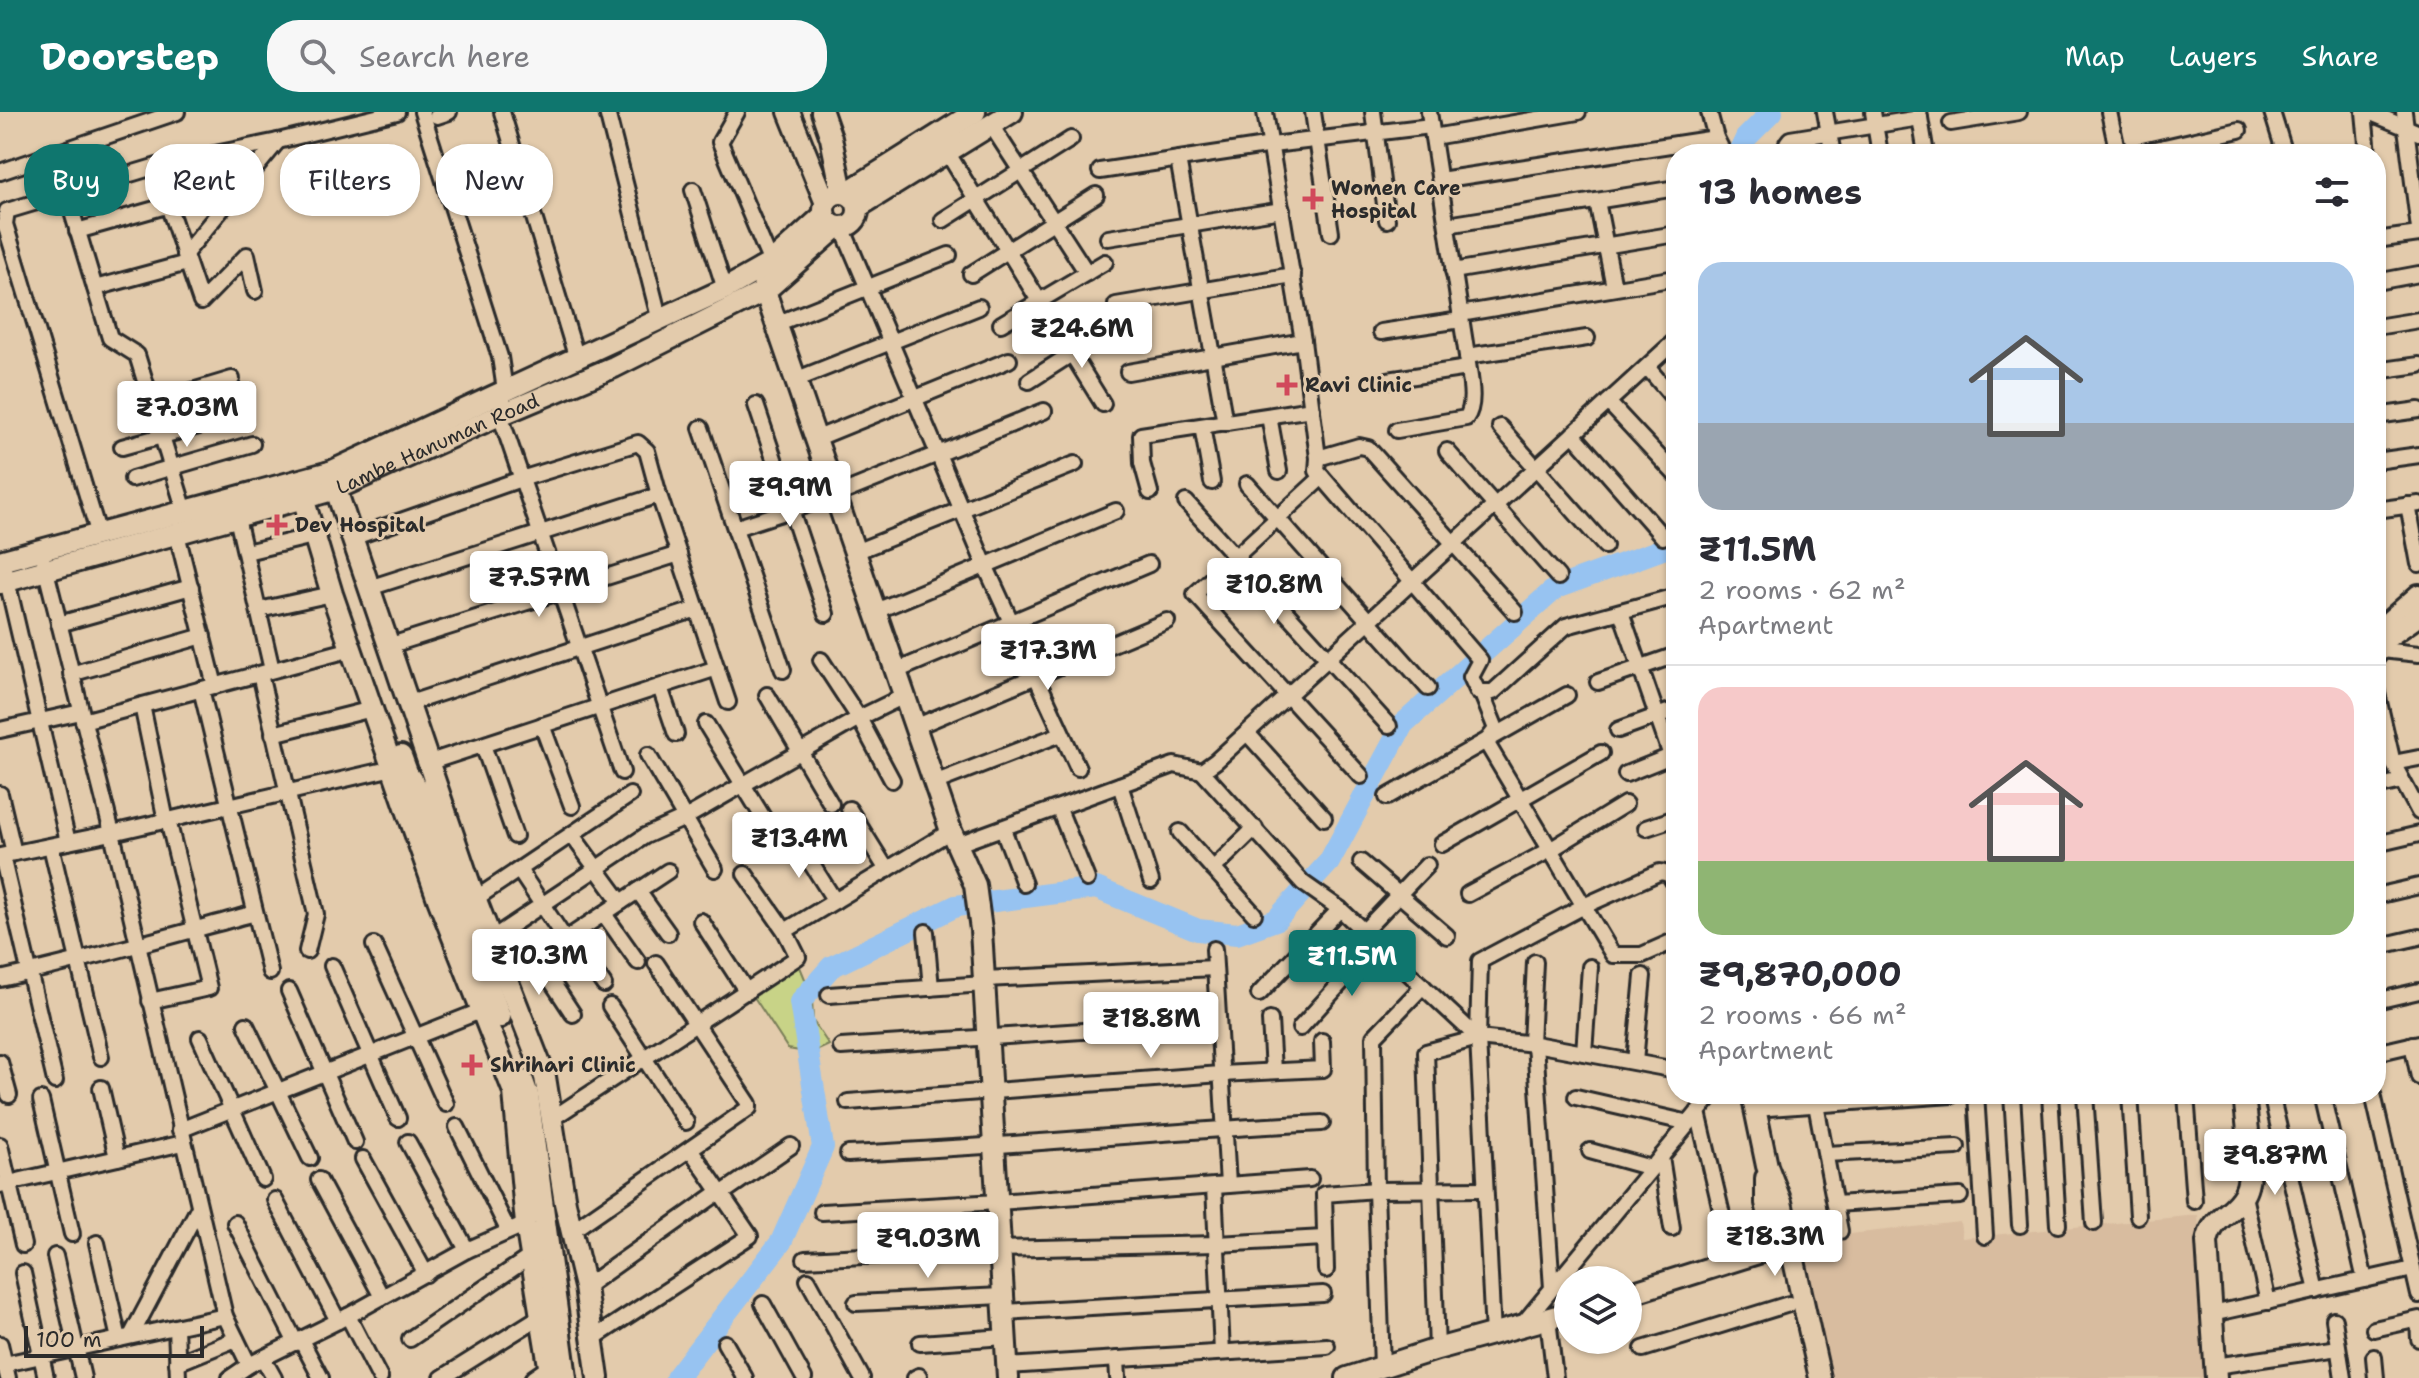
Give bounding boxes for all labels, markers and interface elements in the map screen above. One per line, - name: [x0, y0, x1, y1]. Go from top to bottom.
- search box: [267, 20, 827, 92]
- text: Doorstep: [40, 31, 219, 82]
- icon: search: [295, 34, 339, 78]
- text: Search here: [359, 36, 530, 77]
- text: Map: [2065, 37, 2125, 75]
- text: Layers: [2169, 37, 2258, 75]
- text: Share: [2302, 37, 2379, 75]
- chip: Buy: [24, 144, 129, 216]
- chip: Rent: [145, 144, 264, 216]
- chip: Filters: [280, 144, 420, 216]
- chip: New: [436, 144, 553, 216]
- text: 13 homes: [1698, 169, 1862, 215]
- icon: filters: [2310, 170, 2354, 214]
- place label: Women Care Hospital: [1331, 175, 1461, 224]
- marker: Women Care Hospital: [1302, 188, 1324, 210]
- pin: ₹24.6M: [1017, 302, 1147, 370]
- text: ₹24.6M: [1030, 310, 1134, 345]
- icon: home: [1954, 314, 2098, 458]
- place label: Ravi Clinic: [1305, 372, 1412, 398]
- marker: Ravi Clinic: [1276, 374, 1298, 396]
- pin: ₹7.03M: [122, 381, 252, 449]
- street label: Lambe Hanuman Road: [332, 387, 543, 500]
- text: ₹7.03M: [135, 389, 239, 424]
- pin: ₹9.9M: [734, 461, 846, 529]
- text: ₹9.9M: [747, 469, 833, 504]
- place label: Dev Hospital: [295, 512, 426, 538]
- marker: Dev Hospital: [266, 514, 288, 536]
- text: ₹11.5M: [1698, 526, 1816, 572]
- pin: ₹7.57M: [474, 551, 604, 619]
- pin: ₹10.8M: [1209, 558, 1339, 626]
- text: ₹7.57M: [488, 559, 590, 594]
- text: ₹10.8M: [1225, 566, 1323, 601]
- text: 2 rooms · 62 m²: [1698, 572, 1906, 607]
- text: Apartment: [1698, 607, 1834, 642]
- pin: ₹17.3M: [983, 624, 1113, 692]
- text: ₹17.3M: [999, 632, 1097, 667]
- icon: home: [1954, 739, 2098, 883]
- pin: ₹13.4M: [734, 812, 864, 880]
- text: ₹13.4M: [750, 820, 848, 855]
- pin: ₹10.3M: [474, 929, 604, 997]
- pin: ₹11.5M: [1287, 930, 1417, 998]
- text: ₹10.3M: [490, 937, 588, 972]
- text: ₹11.5M: [1307, 938, 1397, 973]
- text: ₹9,870,000: [1698, 951, 1902, 997]
- pin: ₹18.8M: [1086, 992, 1216, 1060]
- text: 2 rooms · 66 m²: [1698, 997, 1907, 1032]
- text: ₹18.8M: [1101, 1000, 1201, 1035]
- text: Apartment: [1698, 1032, 1834, 1067]
- place label: Shrihari Clinic: [490, 1052, 636, 1078]
- marker: Shrihari Clinic: [461, 1054, 483, 1076]
- pin: ₹9.87M: [2210, 1129, 2340, 1197]
- text: ₹9.87M: [2222, 1137, 2328, 1172]
- pin: ₹18.3M: [1710, 1210, 1840, 1278]
- pin: ₹9.03M: [863, 1212, 993, 1280]
- text: ₹18.3M: [1725, 1218, 1825, 1253]
- text: ₹9.03M: [875, 1220, 981, 1255]
- map controls: [1554, 1266, 1642, 1354]
- button: layers: [1554, 1266, 1642, 1354]
- scale bar: [24, 1322, 204, 1358]
- text: 100 m: [36, 1325, 102, 1354]

